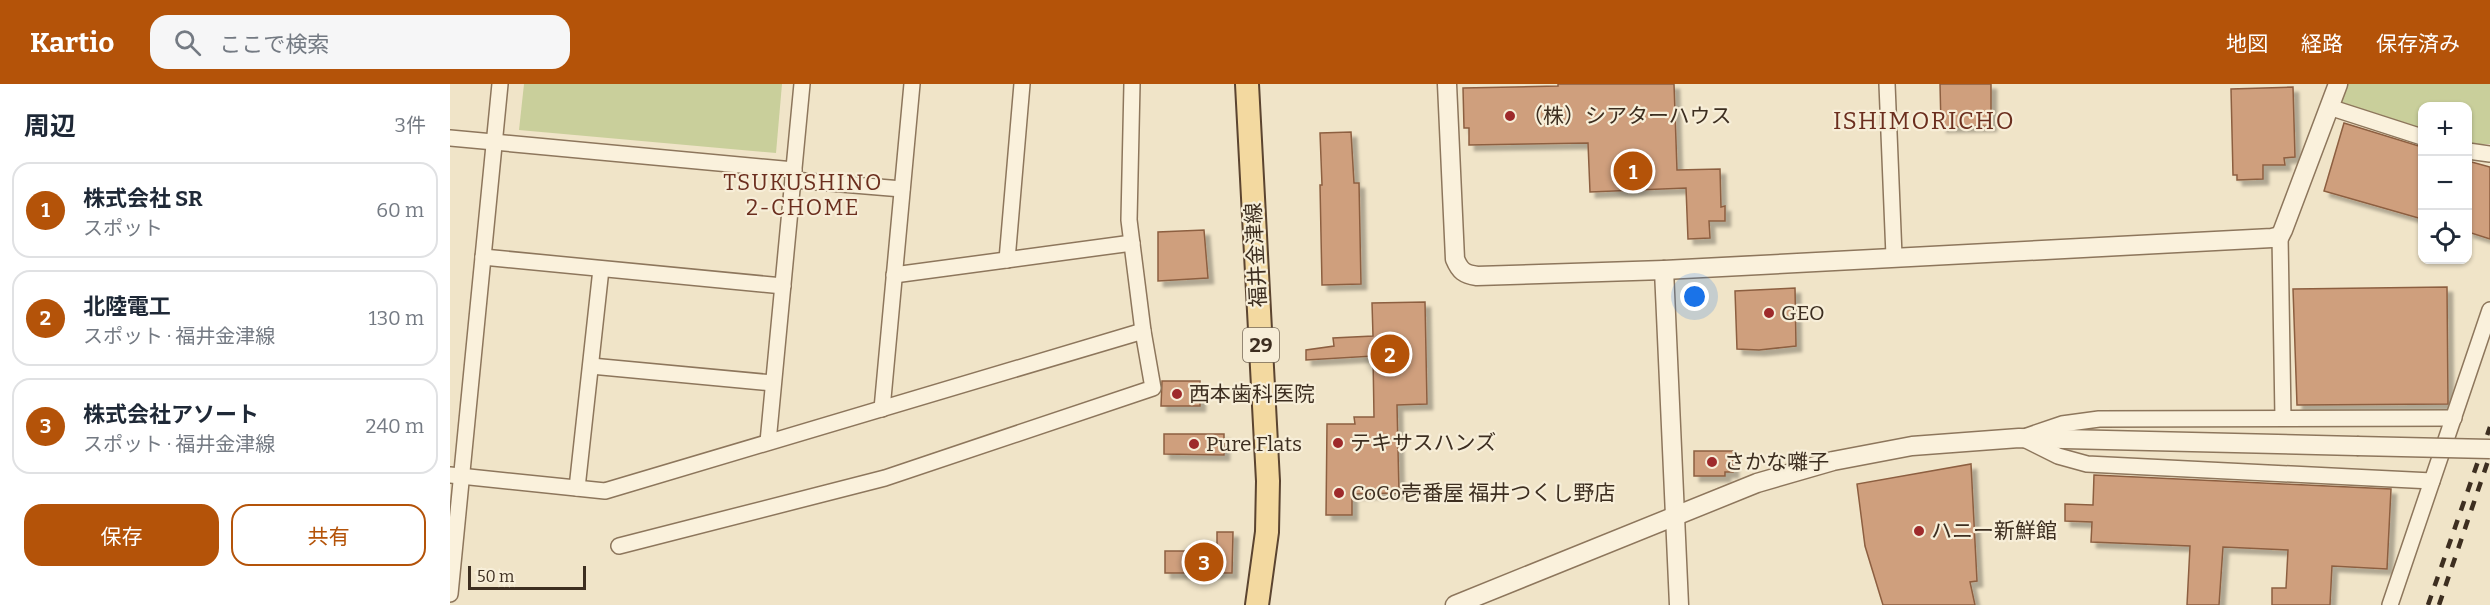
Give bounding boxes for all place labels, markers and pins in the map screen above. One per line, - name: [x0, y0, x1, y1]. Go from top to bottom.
- place label: （株）シアターハウス: [1522, 103, 1732, 129]
- marker: （株）シアターハウス: [1503, 109, 1517, 123]
- pin: 1: [1614, 148, 1652, 194]
- place label: GEO: [1781, 300, 1825, 326]
- marker: GEO: [1762, 306, 1776, 320]
- pin: 2: [1370, 332, 1410, 376]
- place label: 西本歯科医院: [1189, 381, 1315, 407]
- marker: 西本歯科医院: [1170, 387, 1184, 401]
- place label: テキサスハンズ: [1350, 430, 1496, 456]
- place label: Pure Flats: [1206, 431, 1302, 457]
- marker: テキサスハンズ: [1331, 436, 1345, 450]
- marker: Pure Flats: [1187, 437, 1201, 451]
- place label: さかな囃子: [1724, 449, 1829, 475]
- marker: さかな囃子: [1705, 455, 1719, 469]
- place label: CoCo壱番屋 福井つくし野店: [1351, 480, 1615, 506]
- marker: CoCo壱番屋 福井つくし野店: [1332, 486, 1346, 500]
- place label: ハニー新鮮館: [1931, 518, 2057, 544]
- marker: ハニー新鮮館: [1912, 524, 1926, 538]
- pin: 3: [1184, 540, 1224, 584]

